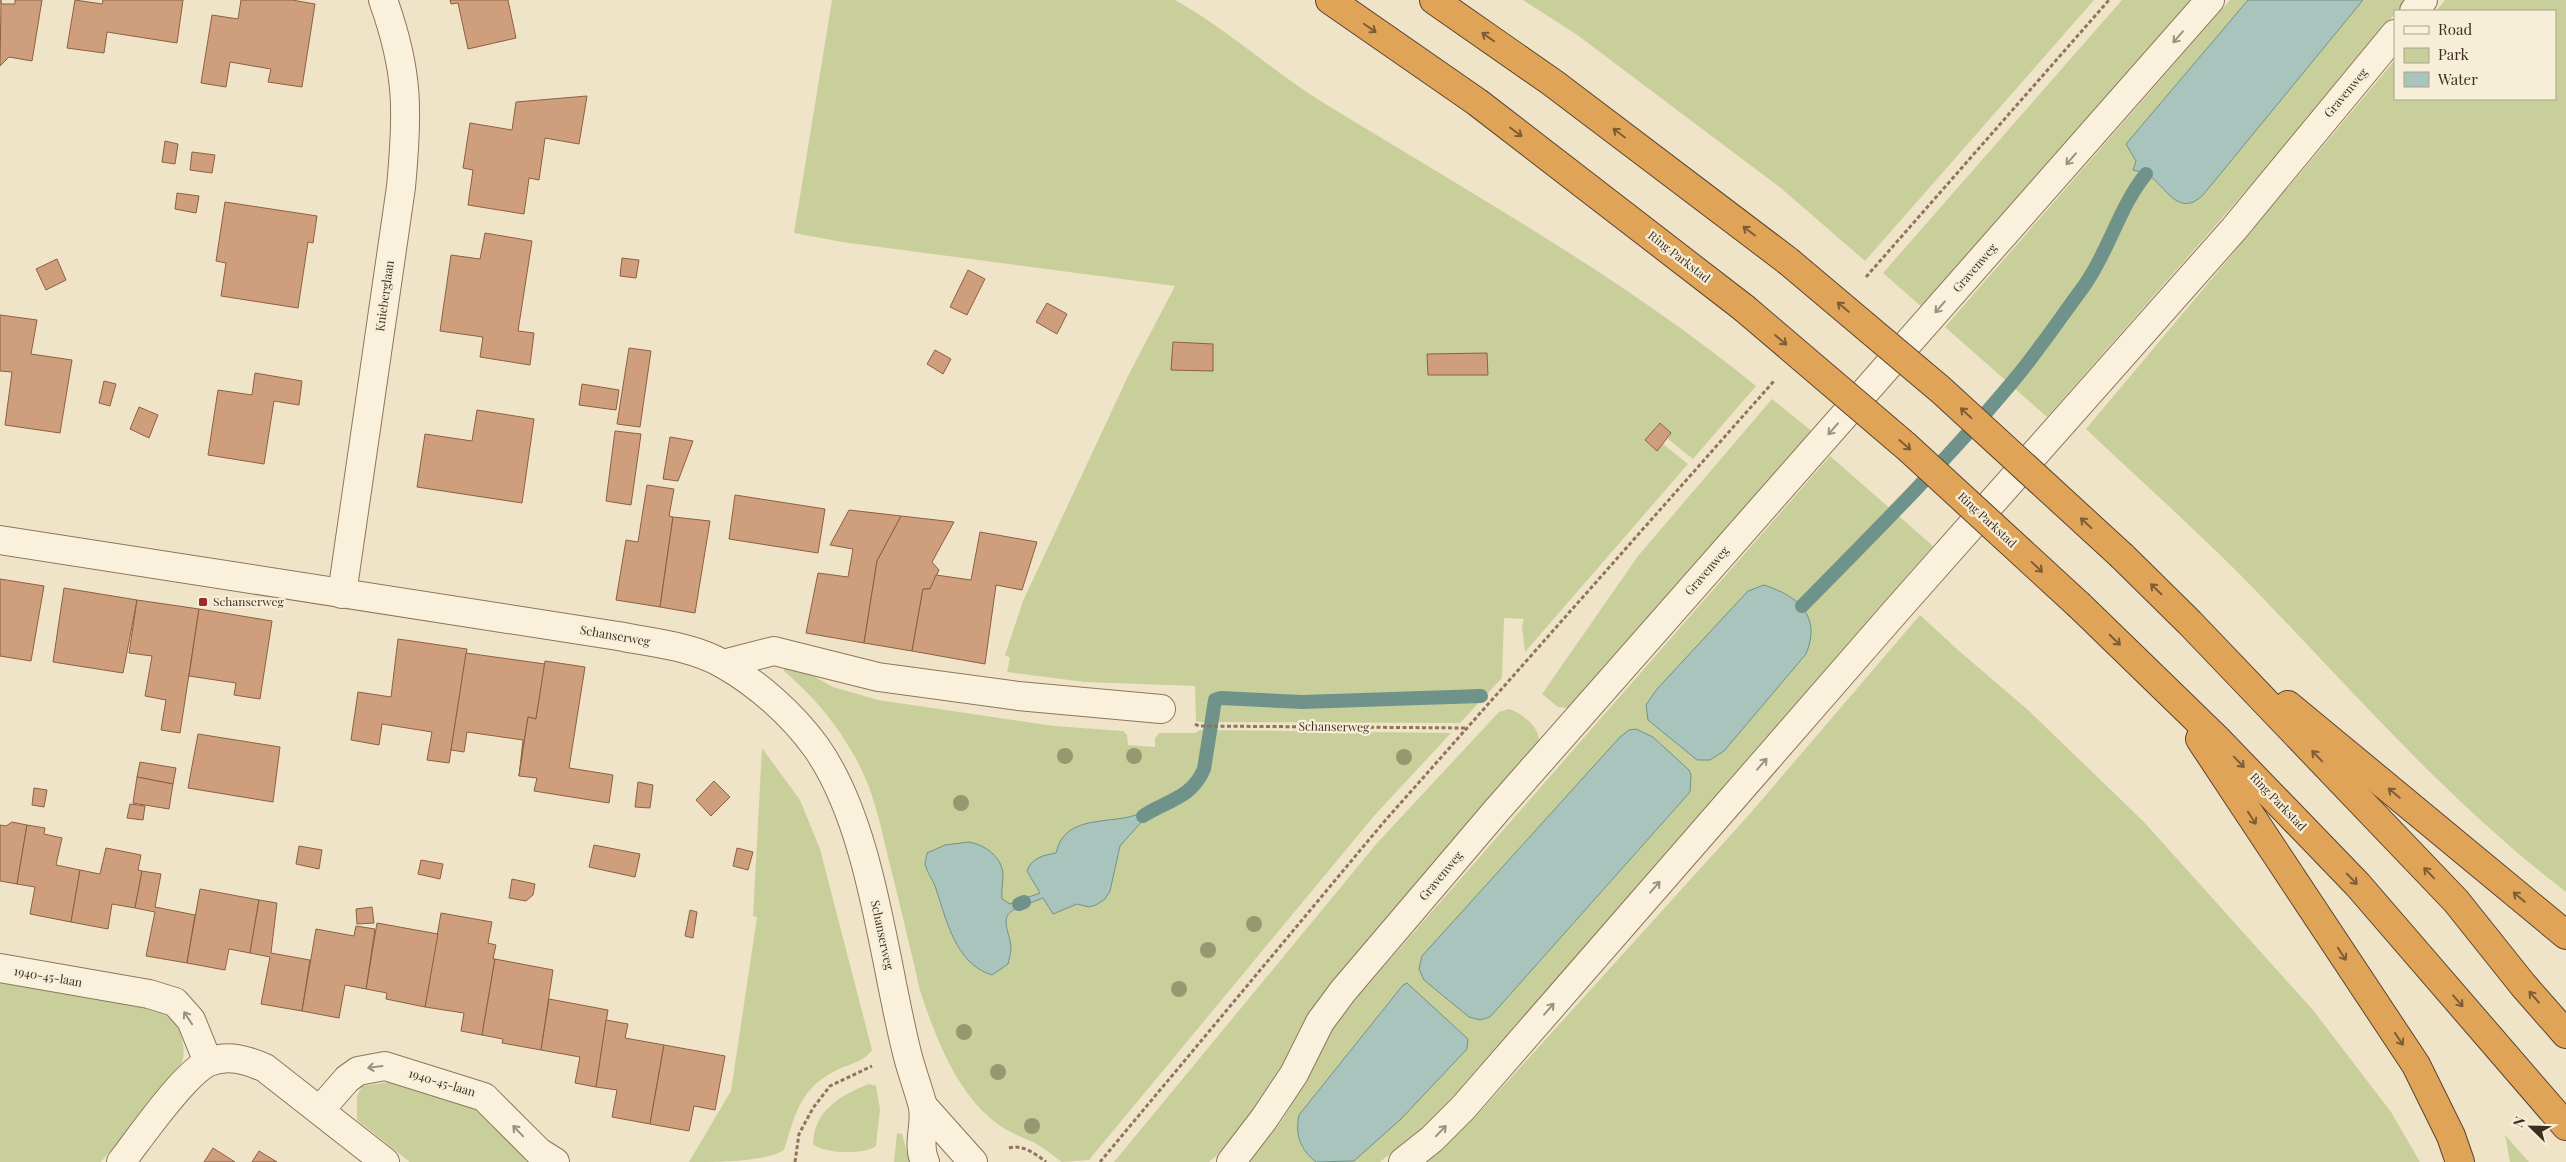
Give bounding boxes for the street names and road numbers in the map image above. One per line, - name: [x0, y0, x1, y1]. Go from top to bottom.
- street label: Gravenweg: [2320, 64, 2371, 121]
- street label: Ring Parkstad: [1645, 227, 1714, 286]
- street label: Gravenweg: [1948, 239, 2000, 295]
- street label: Knieberglaan: [371, 259, 397, 332]
- street label: Ring Parkstad: [1955, 488, 2021, 551]
- street label: Gravenweg: [1680, 542, 1732, 598]
- street label: Schanserweg: [579, 621, 652, 649]
- street label: Schanserweg: [1298, 717, 1370, 735]
- street label: Ring Parkstad: [2247, 769, 2310, 834]
- street label: Gravenweg: [1415, 847, 1466, 904]
- street label: Schanserweg: [868, 898, 898, 972]
- street label: 1940-45-laan: [13, 962, 84, 990]
- street label: 1940-45-laan: [407, 1064, 478, 1100]

